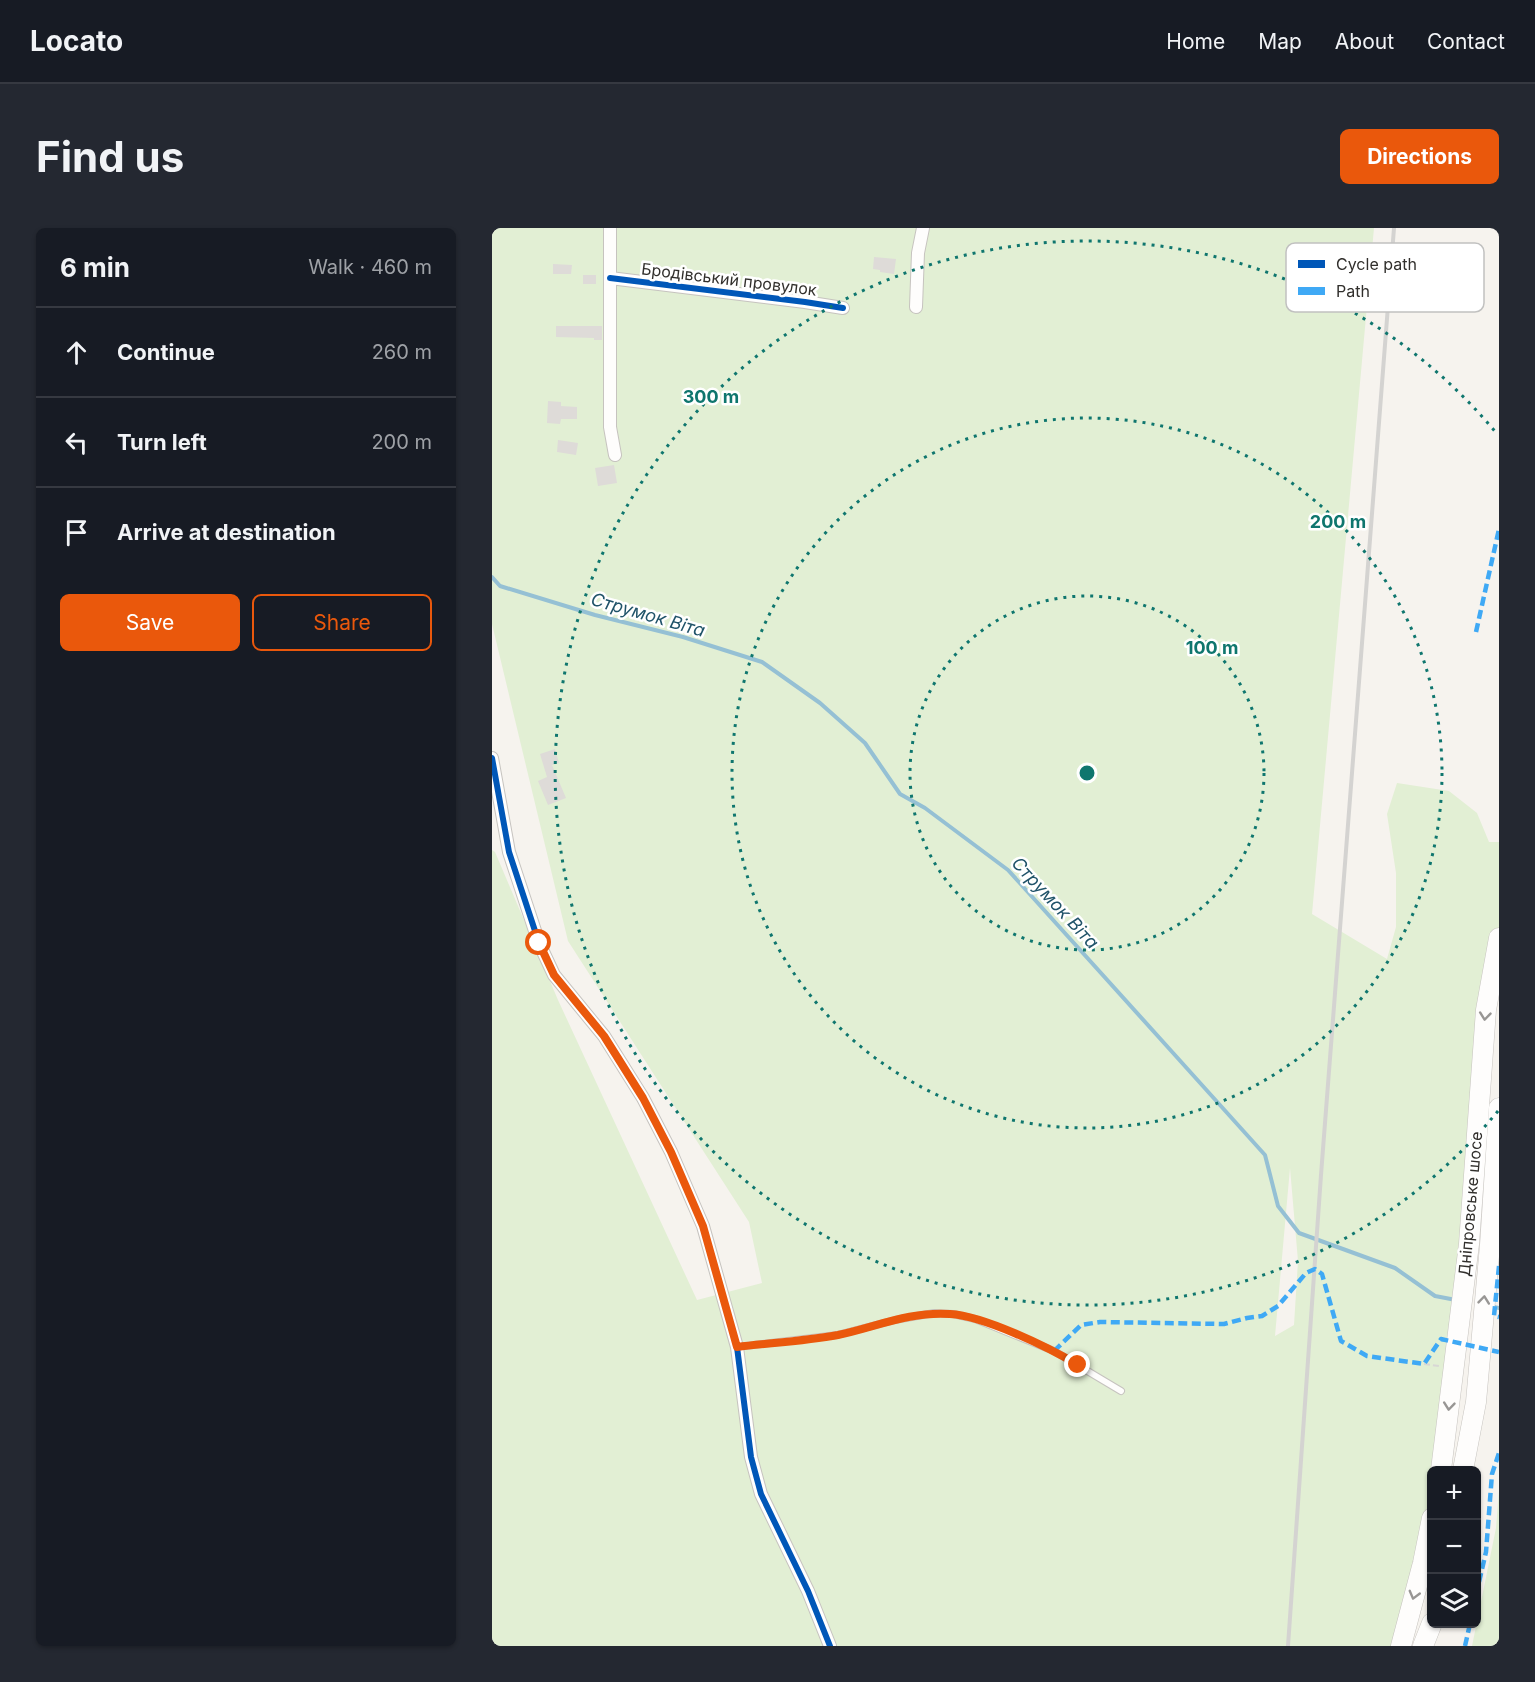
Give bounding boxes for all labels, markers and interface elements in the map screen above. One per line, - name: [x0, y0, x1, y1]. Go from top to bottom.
- text: Locato: [30, 24, 123, 58]
- text: Home: [1166, 29, 1225, 54]
- text: Map: [1258, 29, 1302, 54]
- text: About: [1335, 29, 1394, 54]
- text: Contact: [1427, 29, 1505, 54]
- button: Directions: [1340, 129, 1499, 184]
- text: Find us: [36, 131, 184, 182]
- legend: [1286, 243, 1484, 312]
- text: 6 min: [60, 252, 130, 283]
- text: Cycle path: [1336, 254, 1417, 274]
- text: Walk · 460 m: [308, 255, 432, 279]
- street label: Бродівський провулок: [640, 258, 818, 300]
- text: Path: [1336, 281, 1370, 301]
- icon: ahead: [60, 336, 93, 369]
- text: Continue: [117, 339, 215, 365]
- text: 260 m: [372, 340, 432, 364]
- text: 300 m: [683, 386, 739, 407]
- icon: left: [60, 426, 93, 459]
- text: Turn left: [117, 429, 207, 455]
- text: 200 m: [371, 430, 432, 454]
- text: 200 m: [1310, 511, 1366, 532]
- icon: arrive: [60, 516, 93, 549]
- text: Arrive at destination: [117, 519, 336, 545]
- water label: Струмок Віта: [589, 588, 708, 641]
- button: Save: [60, 594, 240, 651]
- button: Share: [252, 594, 432, 651]
- text: 100 m: [1186, 637, 1238, 658]
- centre of rings: [1077, 763, 1097, 783]
- water label: Струмок Віта: [1008, 852, 1103, 953]
- route start: [525, 929, 551, 955]
- one-way arrow: [1479, 1011, 1492, 1021]
- street label: Дніпровське шосе: [1454, 1131, 1486, 1277]
- one-way arrow: [1477, 1296, 1490, 1305]
- route end: [1064, 1351, 1090, 1377]
- one-way arrow: [1443, 1401, 1456, 1410]
- map controls: [1427, 1466, 1481, 1628]
- button: +: [1427, 1466, 1481, 1520]
- button: −: [1427, 1520, 1481, 1574]
- button: layers: [1427, 1574, 1481, 1628]
- one-way arrow: [1409, 1590, 1421, 1600]

